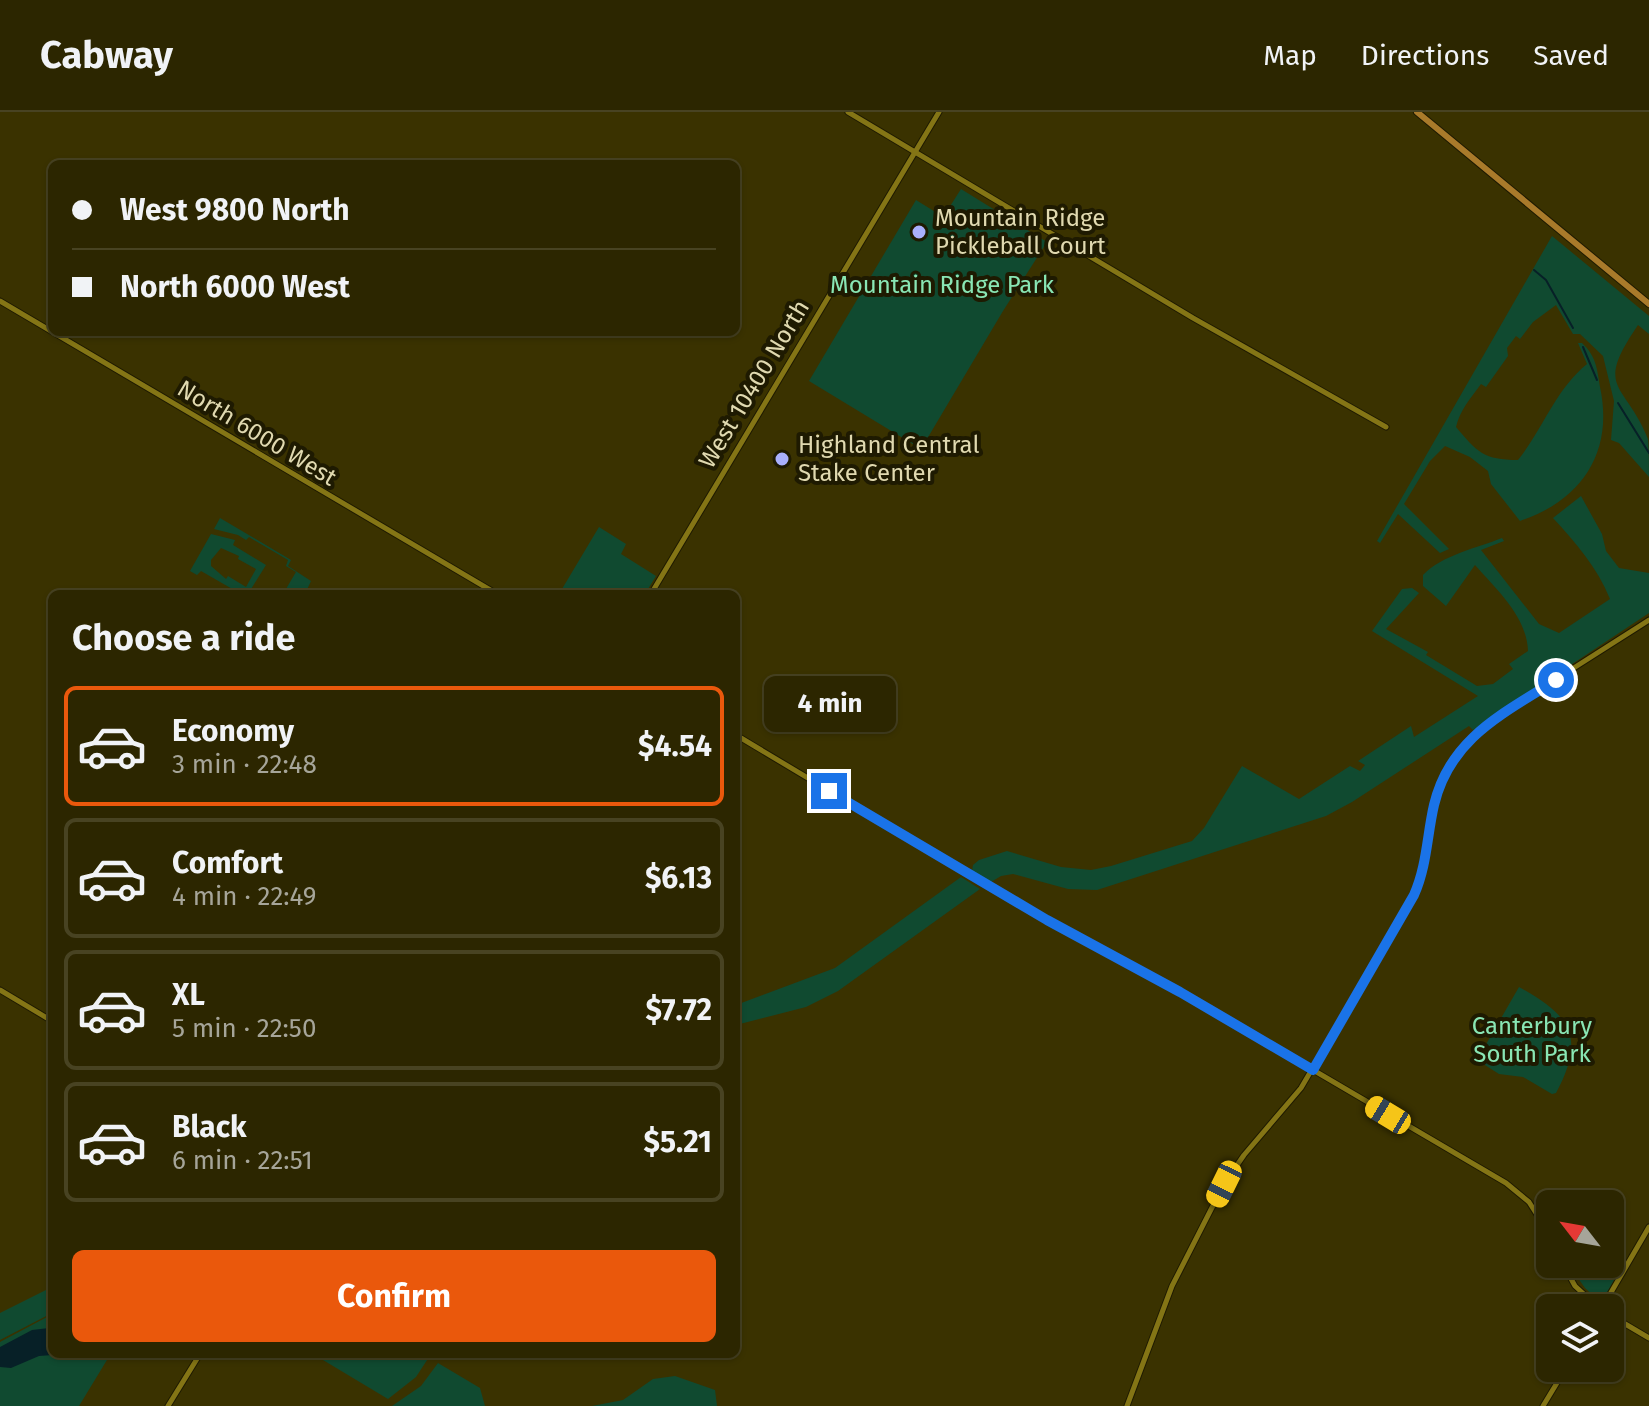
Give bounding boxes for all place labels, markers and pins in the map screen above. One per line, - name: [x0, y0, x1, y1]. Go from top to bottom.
- place label: Mountain Ridge Pickleball Court: [935, 204, 1106, 260]
- marker: Mountain Ridge Pickleball Court: [910, 223, 928, 241]
- place label: Highland Central Stake Center: [798, 431, 979, 487]
- marker: Highland Central Stake Center: [773, 450, 791, 468]

